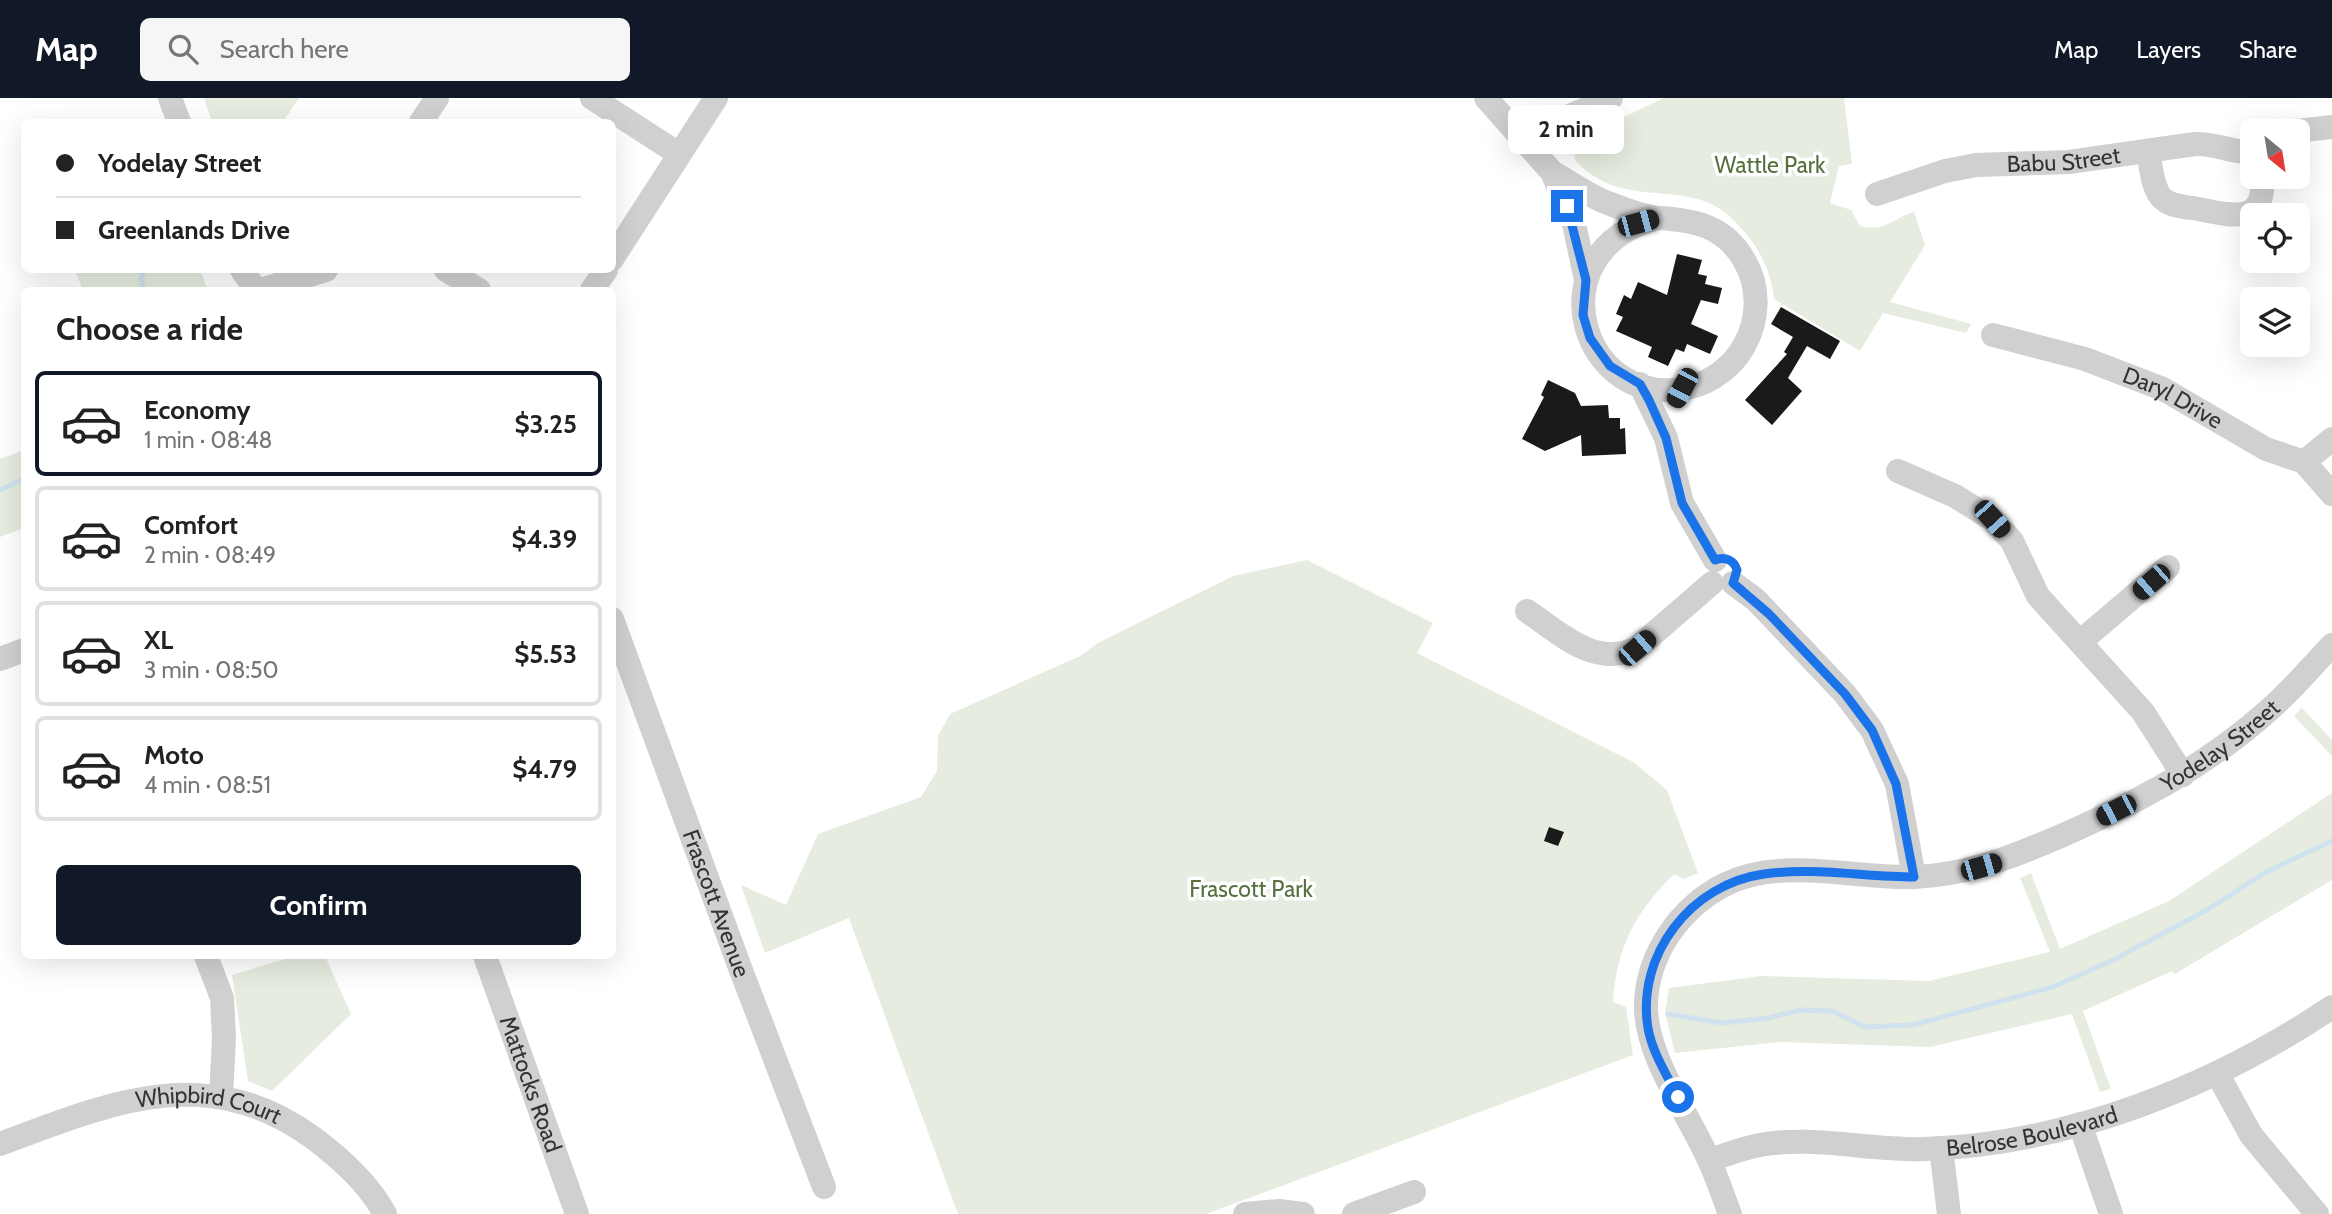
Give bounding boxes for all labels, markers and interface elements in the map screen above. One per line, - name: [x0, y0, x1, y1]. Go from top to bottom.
- search box: [140, 18, 630, 81]
- text: Map: [35, 29, 98, 69]
- icon: search: [164, 30, 202, 68]
- text: Search here: [220, 33, 349, 65]
- text: Map: [2054, 35, 2098, 64]
- text: Layers: [2136, 35, 2201, 64]
- text: Share: [2239, 35, 2297, 64]
- callout: 2 min: [1509, 105, 1625, 154]
- text: 2 min: [1538, 115, 1594, 143]
- north arrow: [2240, 119, 2310, 189]
- map controls: [2240, 119, 2310, 357]
- street label: Babu Street: [2006, 141, 2122, 178]
- text: Yodelay Street: [98, 147, 261, 179]
- park label: Wattle Park: [1715, 151, 1826, 179]
- route end: [1551, 190, 1583, 222]
- button: locate: [2240, 203, 2310, 273]
- car: [1615, 207, 1662, 239]
- text: Greenlands Drive: [98, 214, 290, 246]
- button: layers: [2240, 287, 2310, 357]
- text: Choose a ride: [56, 309, 243, 348]
- street label: Daryl Drive: [2119, 361, 2228, 435]
- car: [1663, 365, 1702, 411]
- icon: car: [60, 392, 123, 455]
- text: Economy: [144, 394, 250, 426]
- text: $3.25: [514, 408, 577, 440]
- text: 1 min · 08:48: [144, 426, 272, 454]
- car: [1971, 496, 2014, 542]
- icon: car: [60, 507, 123, 570]
- text: Comfort: [144, 509, 238, 541]
- text: $4.39: [511, 523, 577, 555]
- text: 2 min · 08:49: [144, 541, 276, 569]
- car: [2129, 560, 2174, 604]
- icon: car: [60, 622, 123, 685]
- text: XL: [144, 624, 173, 656]
- car: [1615, 626, 1660, 670]
- text: $5.53: [514, 638, 577, 670]
- text: 3 min · 08:50: [144, 656, 279, 684]
- street label: Yodelay Street: [2155, 693, 2285, 798]
- icon: car: [60, 737, 123, 800]
- text: Moto: [144, 739, 204, 771]
- text: $4.79: [512, 753, 577, 785]
- text: 4 min · 08:51: [144, 771, 271, 799]
- car: [2093, 791, 2140, 829]
- street label: Frascott Avenue: [677, 826, 756, 981]
- car: [1958, 851, 2005, 883]
- button: Confirm: [56, 865, 581, 945]
- park label: Frascott Park: [1189, 875, 1313, 903]
- street label: Mattocks Road: [494, 1012, 568, 1156]
- street label: Whipbird Court: [134, 1081, 286, 1130]
- route start: [1662, 1081, 1694, 1113]
- street label: Belrose Boulevard: [1945, 1100, 2121, 1162]

